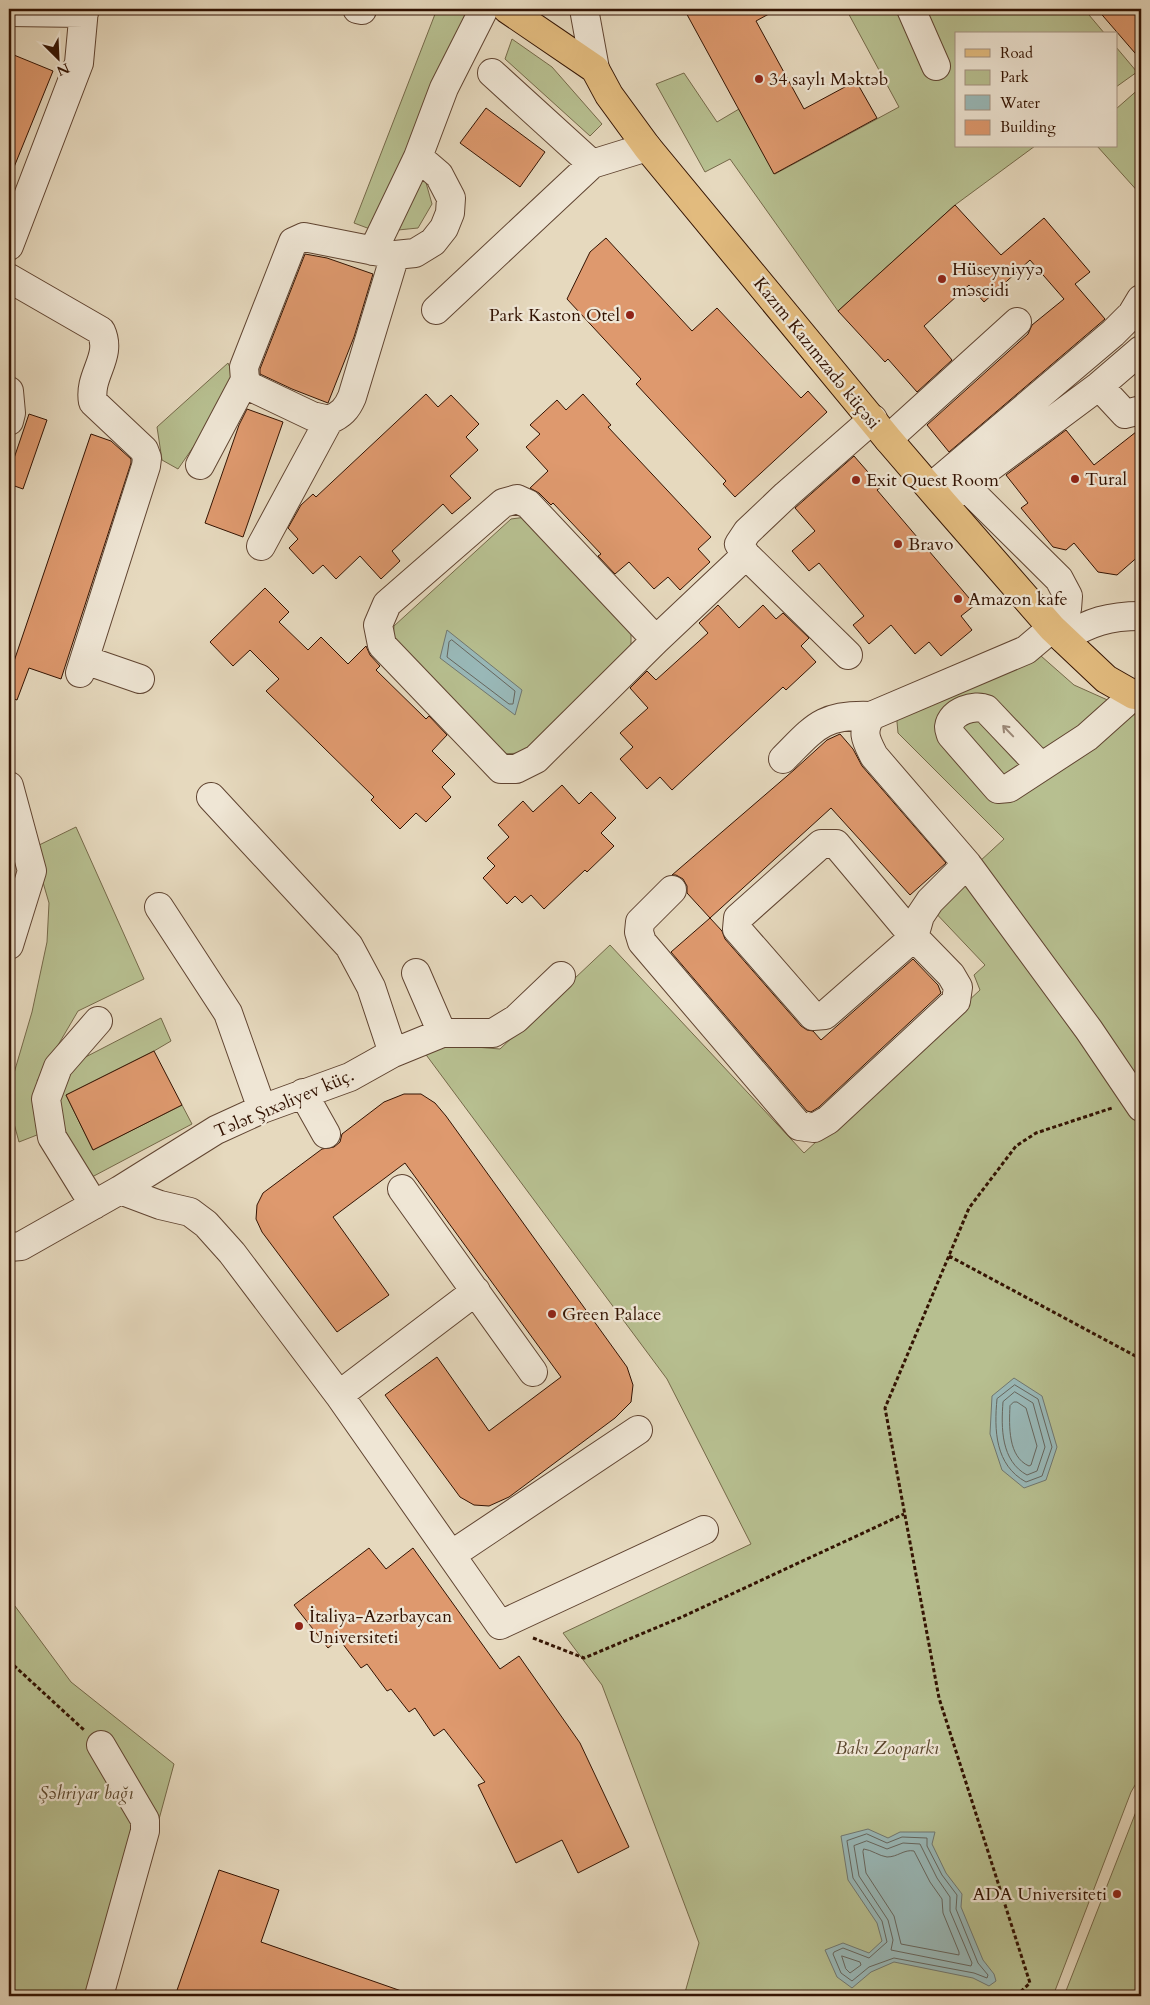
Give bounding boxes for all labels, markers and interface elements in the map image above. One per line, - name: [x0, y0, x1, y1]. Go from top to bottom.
- north arrow: [32, 32, 82, 82]
- legend: [955, 32, 1118, 148]
- text: Road: [1000, 43, 1033, 63]
- text: N: [54, 58, 73, 81]
- place label: 34 saylı Məktəb: [769, 67, 888, 92]
- text: Park: [1000, 67, 1029, 87]
- marker: 34 saylı Məktəb: [753, 73, 765, 85]
- text: Water: [999, 93, 1041, 113]
- text: Building: [1000, 117, 1056, 137]
- place label: Hüseyniyyə məscidi: [952, 257, 1043, 303]
- street label: Kazım Kazımzadə küçəsi: [747, 272, 886, 435]
- marker: Hüseyniyyə məscidi: [936, 273, 948, 285]
- place label: Park Kaston Otel: [489, 303, 620, 328]
- marker: Park Kaston Otel: [624, 309, 636, 321]
- place label: Tural: [1085, 467, 1127, 492]
- place label: Exit Quest Room: [866, 468, 1000, 493]
- marker: Tural: [1069, 473, 1081, 485]
- marker: Exit Quest Room: [850, 474, 862, 486]
- place label: Bravo: [908, 532, 954, 557]
- marker: Bravo: [892, 538, 904, 550]
- place label: Amazon kafe: [968, 587, 1068, 612]
- marker: Amazon kafe: [952, 593, 964, 605]
- one-way arrow: [1002, 725, 1014, 738]
- street label: Tələt Şıxəliyev küç.: [211, 1063, 358, 1144]
- place label: Green Palace: [562, 1302, 661, 1327]
- marker: Green Palace: [546, 1308, 558, 1320]
- place label: İtaliya-Azərbaycan Universiteti: [309, 1604, 453, 1650]
- marker: İtaliya-Azərbaycan Universiteti: [293, 1620, 305, 1632]
- park label: Bakı Zooparkı: [835, 1736, 939, 1761]
- park label: Şəhriyar bağı: [39, 1781, 133, 1806]
- place label: ADA Universiteti: [972, 1882, 1107, 1907]
- marker: ADA Universiteti: [1111, 1888, 1123, 1900]

